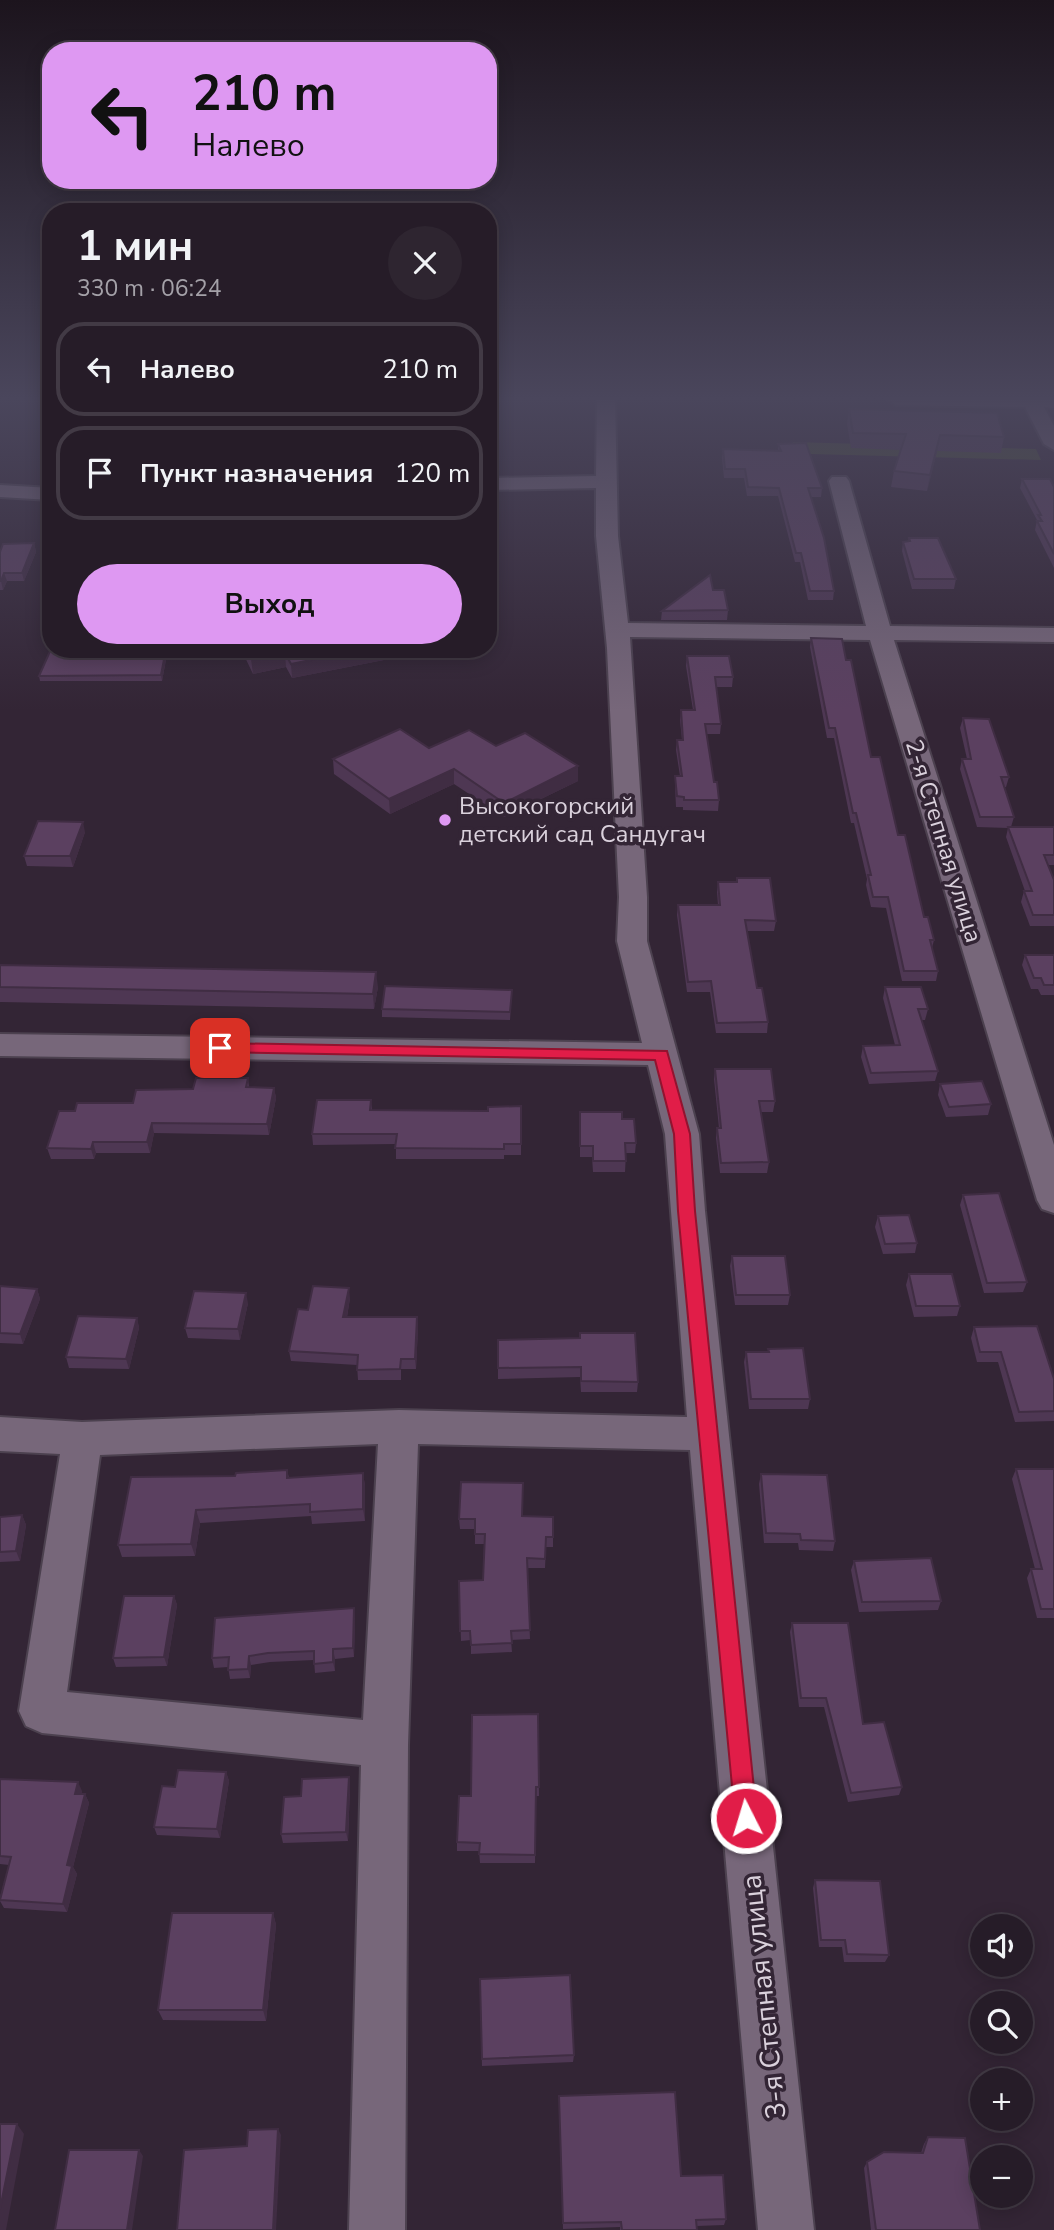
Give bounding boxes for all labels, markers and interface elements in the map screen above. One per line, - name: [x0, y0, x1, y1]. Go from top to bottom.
- text: 210 m: [192, 60, 336, 127]
- icon: left: [77, 70, 168, 161]
- text: Налево: [192, 124, 305, 167]
- text: 1 мин: [77, 218, 193, 275]
- button: close: [388, 226, 462, 300]
- text: 330 m · 06:24: [77, 273, 222, 304]
- icon: left: [81, 350, 119, 388]
- text: Налево: [140, 352, 235, 387]
- text: 210 m: [382, 352, 458, 387]
- icon: arrive: [81, 454, 119, 492]
- text: Пункт назначения: [140, 456, 373, 491]
- text: 120 m: [394, 456, 470, 491]
- button: Выход: [77, 564, 462, 644]
- street label: 2-я Степная улица: [898, 736, 990, 946]
- place label: Высокогорский детский сад Сандугач: [459, 790, 706, 850]
- marker: Высокогорский детский сад Сандугач: [437, 812, 453, 828]
- pin: [190, 1018, 250, 1078]
- icon: arrive: [201, 1029, 239, 1067]
- position arrow: [709, 1781, 783, 1855]
- street label: 3-я Степная улица: [732, 1873, 796, 2121]
- map controls: [970, 1914, 1033, 2208]
- button: sound: [970, 1914, 1033, 1977]
- button: search: [970, 1991, 1033, 2054]
- button: +: [970, 2068, 1033, 2131]
- button: −: [970, 2145, 1033, 2208]

